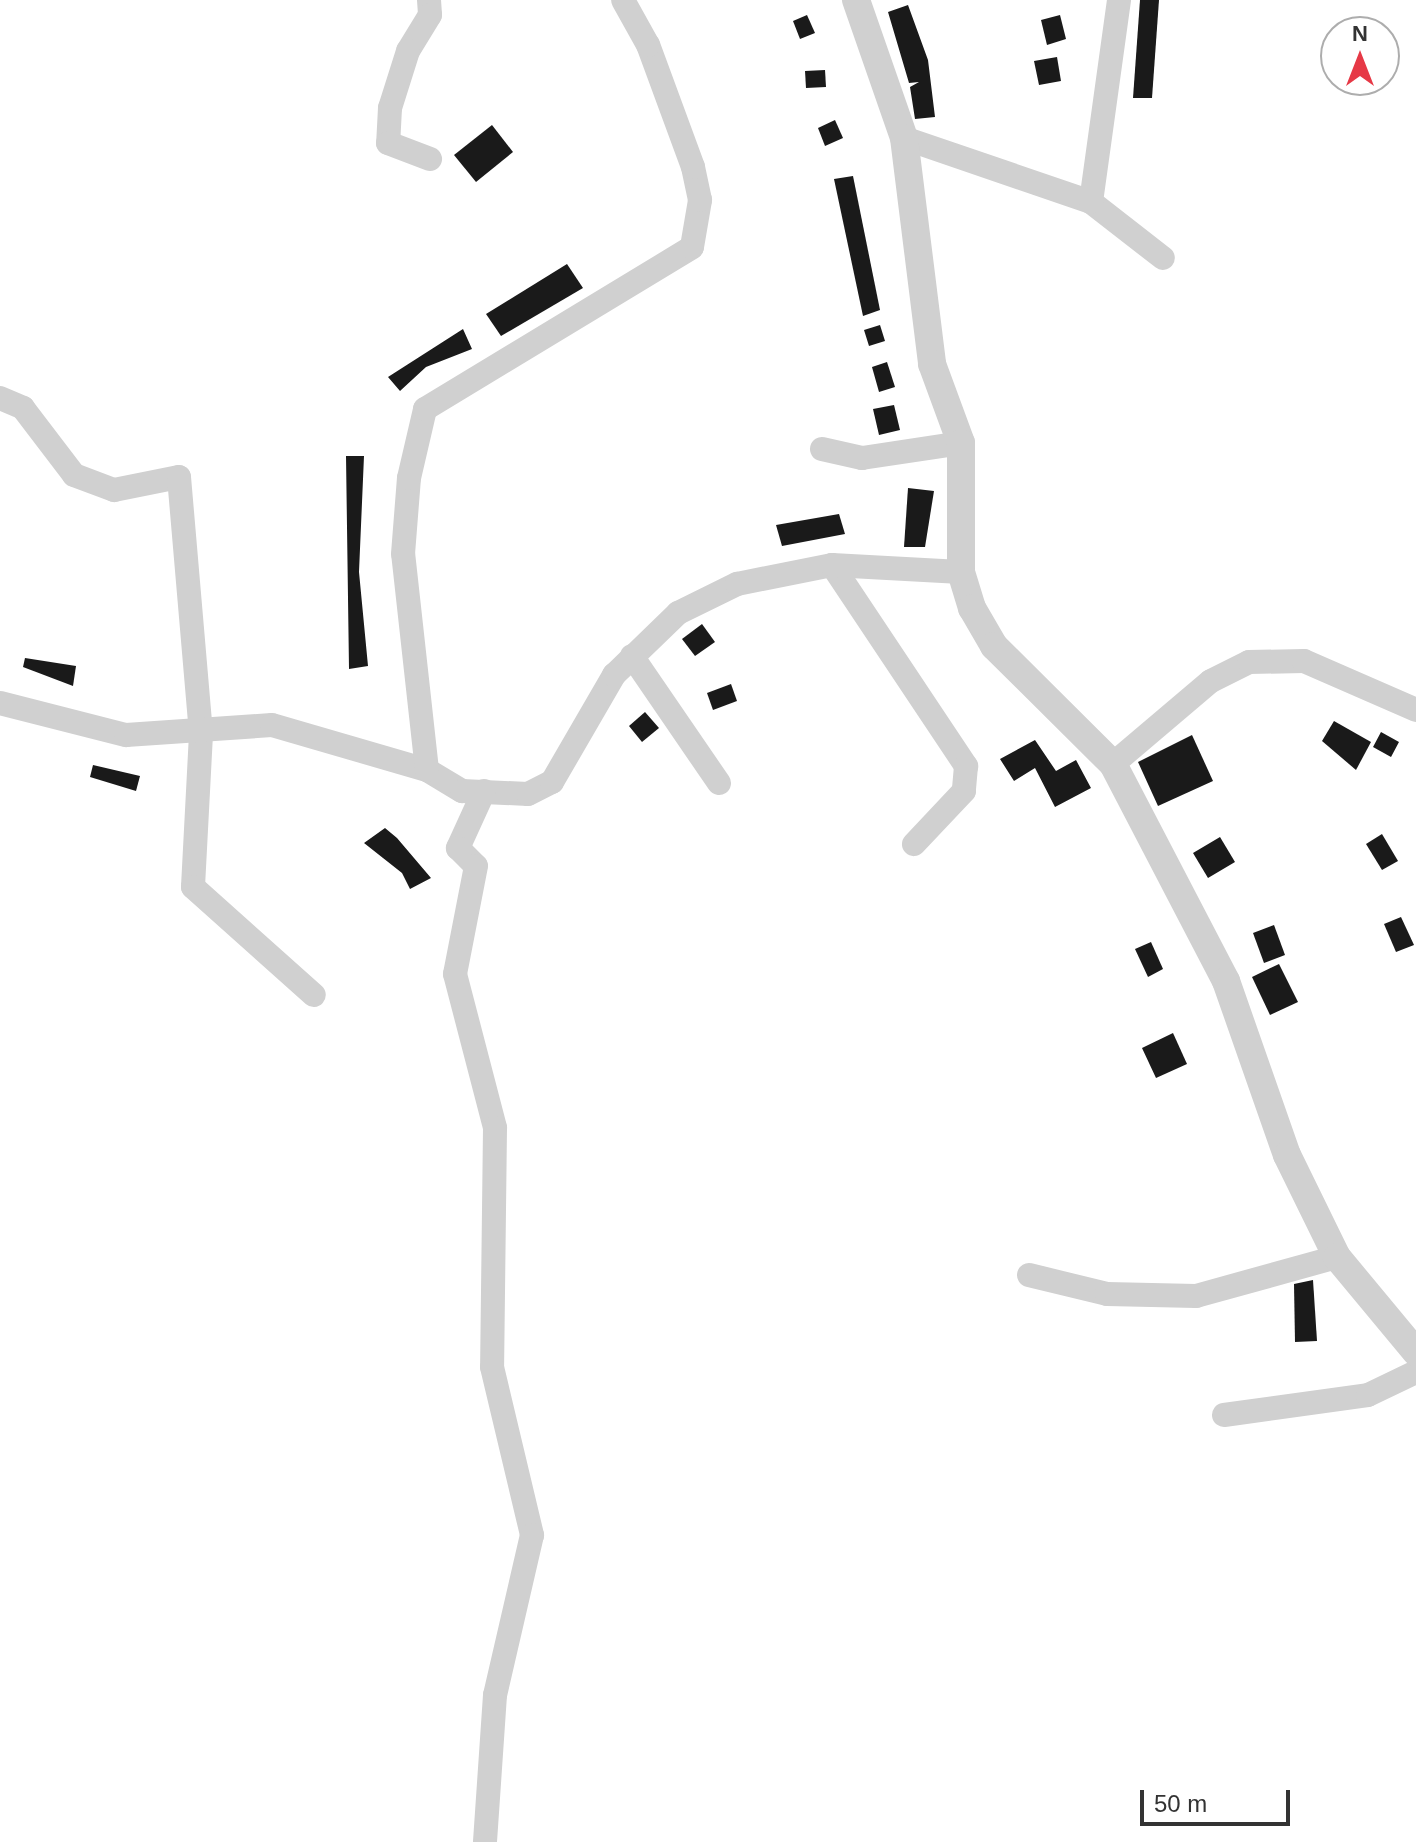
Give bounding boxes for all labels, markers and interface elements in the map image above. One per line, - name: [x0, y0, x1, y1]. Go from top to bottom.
- north arrow: [1320, 16, 1400, 96]
- text: N: [1352, 21, 1368, 46]
- scale bar: [1144, 1774, 1294, 1824]
- text: 50 m: [1154, 1790, 1207, 1817]

